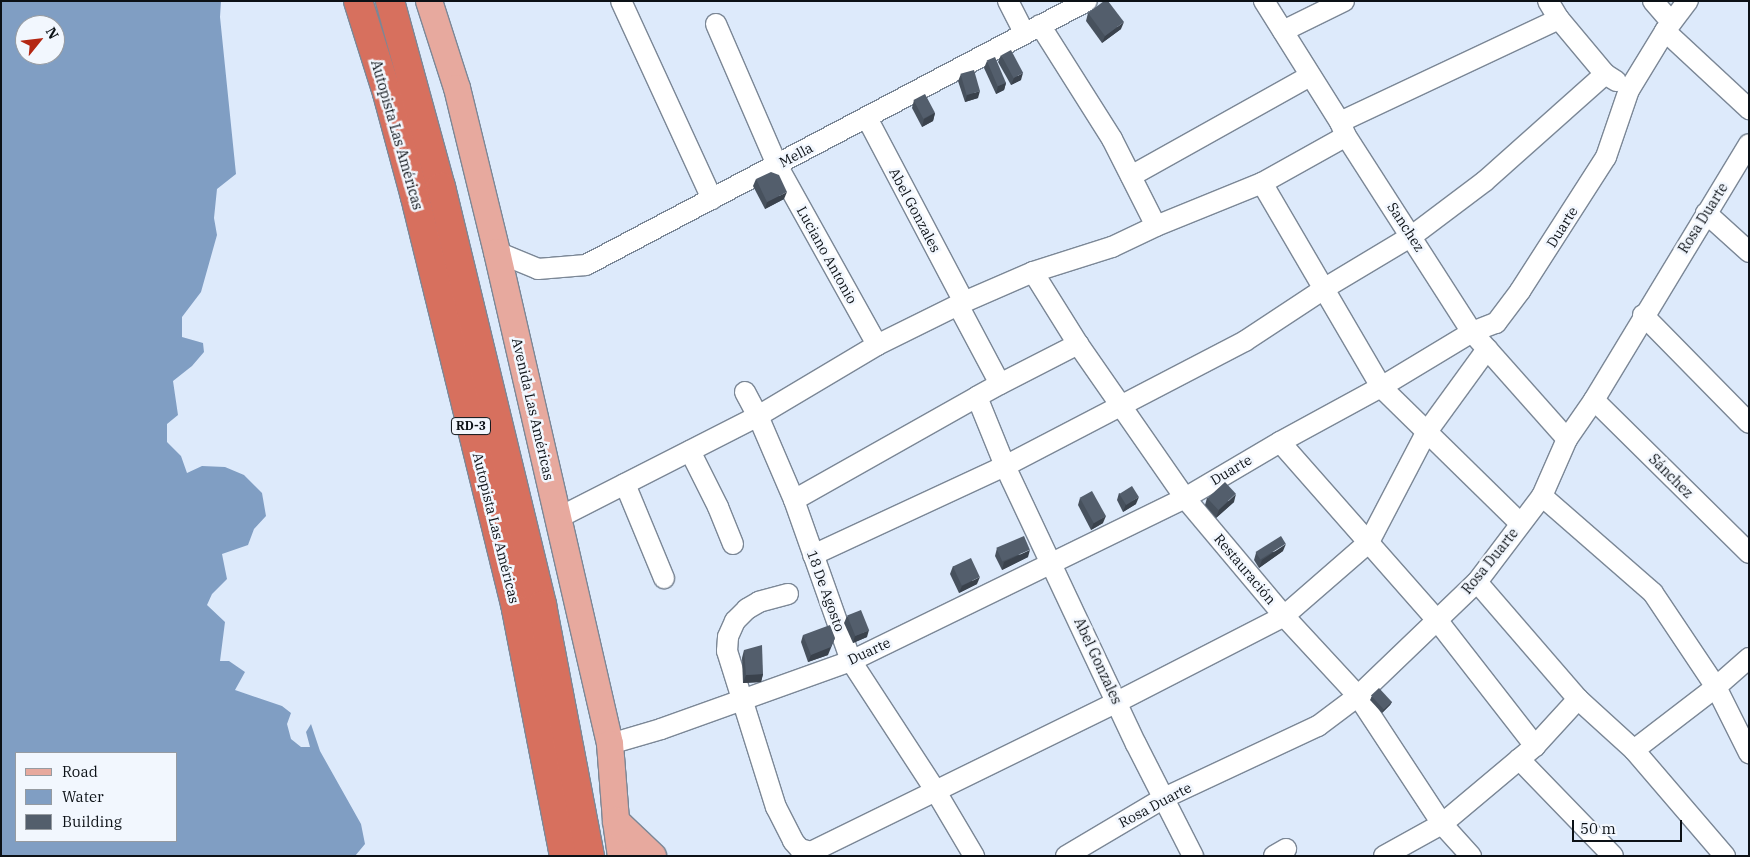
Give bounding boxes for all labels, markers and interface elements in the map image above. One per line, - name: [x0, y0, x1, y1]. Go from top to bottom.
- north arrow: [15, 15, 65, 65]
- text: N: [42, 24, 63, 42]
- street label: Autopista Las Américas: [368, 58, 426, 212]
- street label: Mella: [776, 139, 816, 171]
- street label: Abel Gonzales: [886, 165, 944, 255]
- street label: Rosa Duarte: [1675, 180, 1731, 256]
- street label: Sanchez: [1384, 199, 1428, 255]
- street label: Luciano Antonio: [793, 203, 861, 307]
- street label: Duarte: [1543, 203, 1581, 251]
- street label: Avenida Las Américas: [508, 336, 558, 482]
- road number: RD-3: [450, 416, 492, 436]
- street label: Sánchez: [1645, 450, 1697, 502]
- street label: Autopista Las Américas: [469, 451, 523, 605]
- street label: Duarte: [1207, 451, 1255, 489]
- street label: Rosa Duarte: [1458, 525, 1522, 597]
- street label: Restauración: [1211, 530, 1279, 608]
- street label: 18 De Agosto: [804, 548, 848, 634]
- street label: Abel Gonzales: [1071, 615, 1125, 707]
- street label: Duarte: [845, 634, 893, 668]
- legend: [15, 752, 178, 842]
- text: Road: [62, 762, 98, 781]
- street label: Rosa Duarte: [1116, 779, 1194, 831]
- text: Water: [62, 787, 104, 806]
- scale bar: [1575, 810, 1685, 842]
- text: Building: [62, 812, 122, 831]
- text: 50 m: [1580, 819, 1616, 838]

